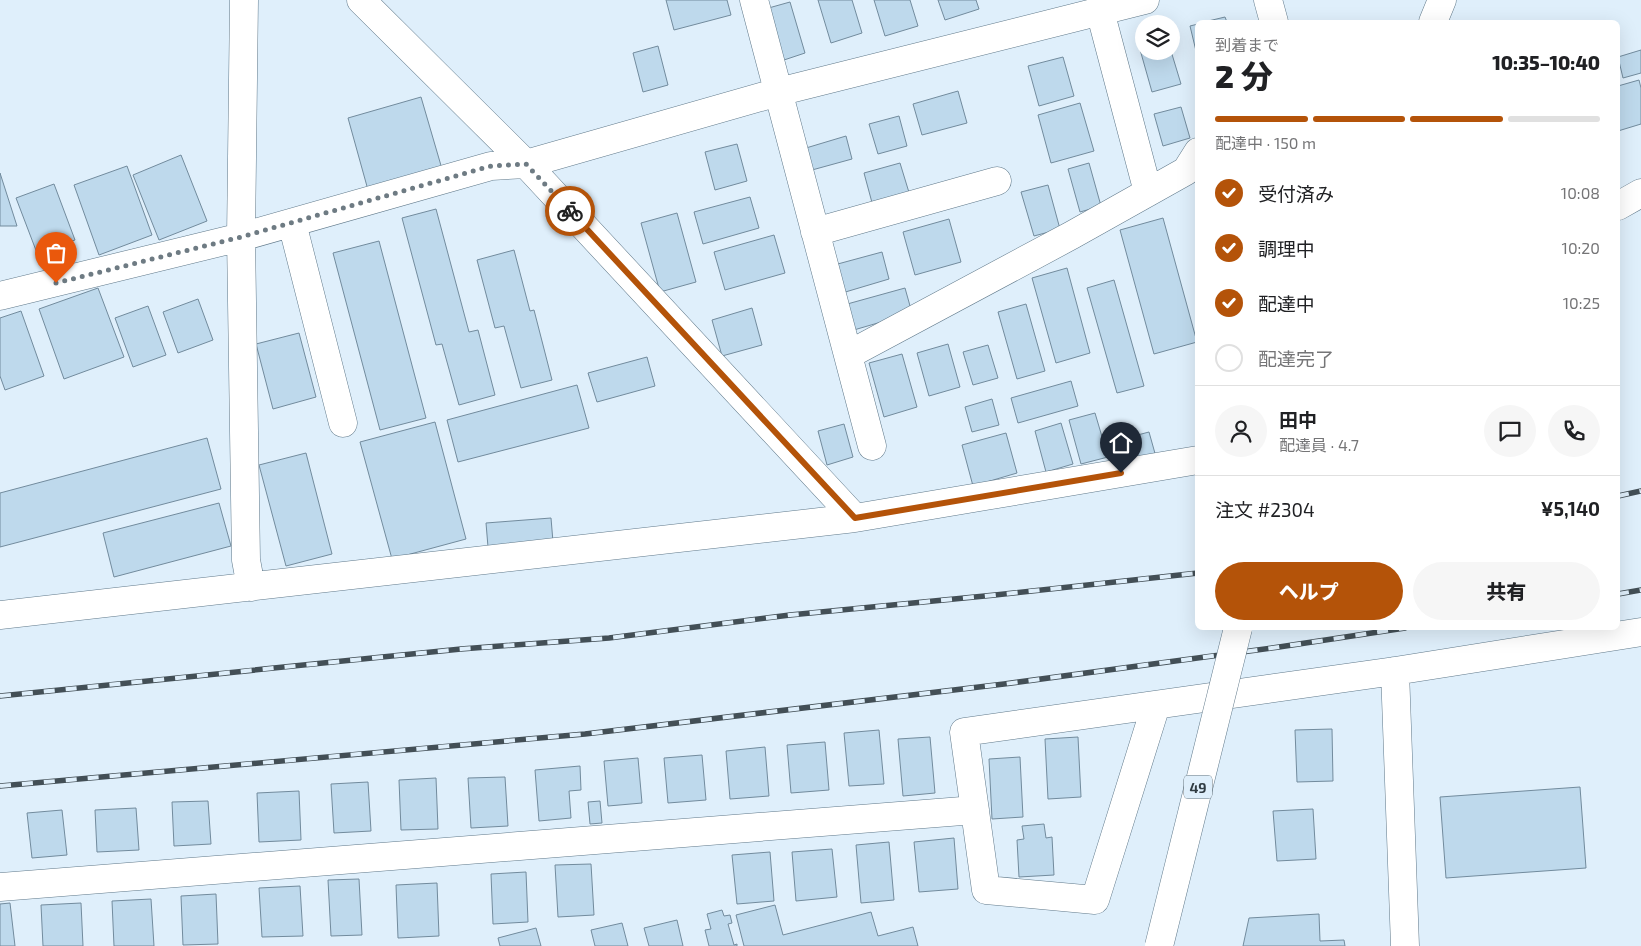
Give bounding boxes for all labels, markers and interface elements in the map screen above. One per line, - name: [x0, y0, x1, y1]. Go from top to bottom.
- map controls: [1135, 15, 1180, 60]
- button: layers: [1135, 15, 1180, 60]
- text: 到着まで: [1215, 35, 1279, 54]
- text: 10:35–10:40: [1492, 51, 1600, 74]
- text: 2 分: [1215, 56, 1273, 94]
- text: 配達中 · 150 m: [1215, 133, 1316, 152]
- icon: check: [1215, 179, 1243, 207]
- text: 受付済み: [1258, 182, 1334, 205]
- text: 10:08: [1561, 183, 1600, 202]
- courier: [545, 186, 595, 236]
- icon: bike: [556, 197, 584, 225]
- pin: [35, 232, 77, 283]
- icon: check: [1215, 234, 1243, 262]
- text: 調理中: [1258, 237, 1315, 260]
- text: 10:20: [1562, 238, 1600, 257]
- icon: bag: [42, 239, 70, 267]
- icon: check: [1215, 289, 1243, 317]
- text: 配達中: [1258, 292, 1315, 315]
- text: 10:25: [1563, 293, 1600, 312]
- text: 配達完了: [1258, 347, 1334, 370]
- button: person: [1215, 405, 1267, 457]
- button: chat: [1484, 405, 1536, 457]
- button: phone: [1548, 405, 1600, 457]
- text: 田中: [1279, 408, 1317, 431]
- pin: [1100, 422, 1142, 473]
- icon: home: [1107, 429, 1135, 457]
- text: 配達員 · 4.7: [1279, 435, 1359, 454]
- text: ¥5,140: [1541, 497, 1600, 520]
- text: 注文 #2304: [1215, 498, 1315, 521]
- button: ヘルプ: [1215, 562, 1403, 620]
- button: 共有: [1413, 562, 1600, 620]
- road number: 49: [1184, 776, 1212, 799]

